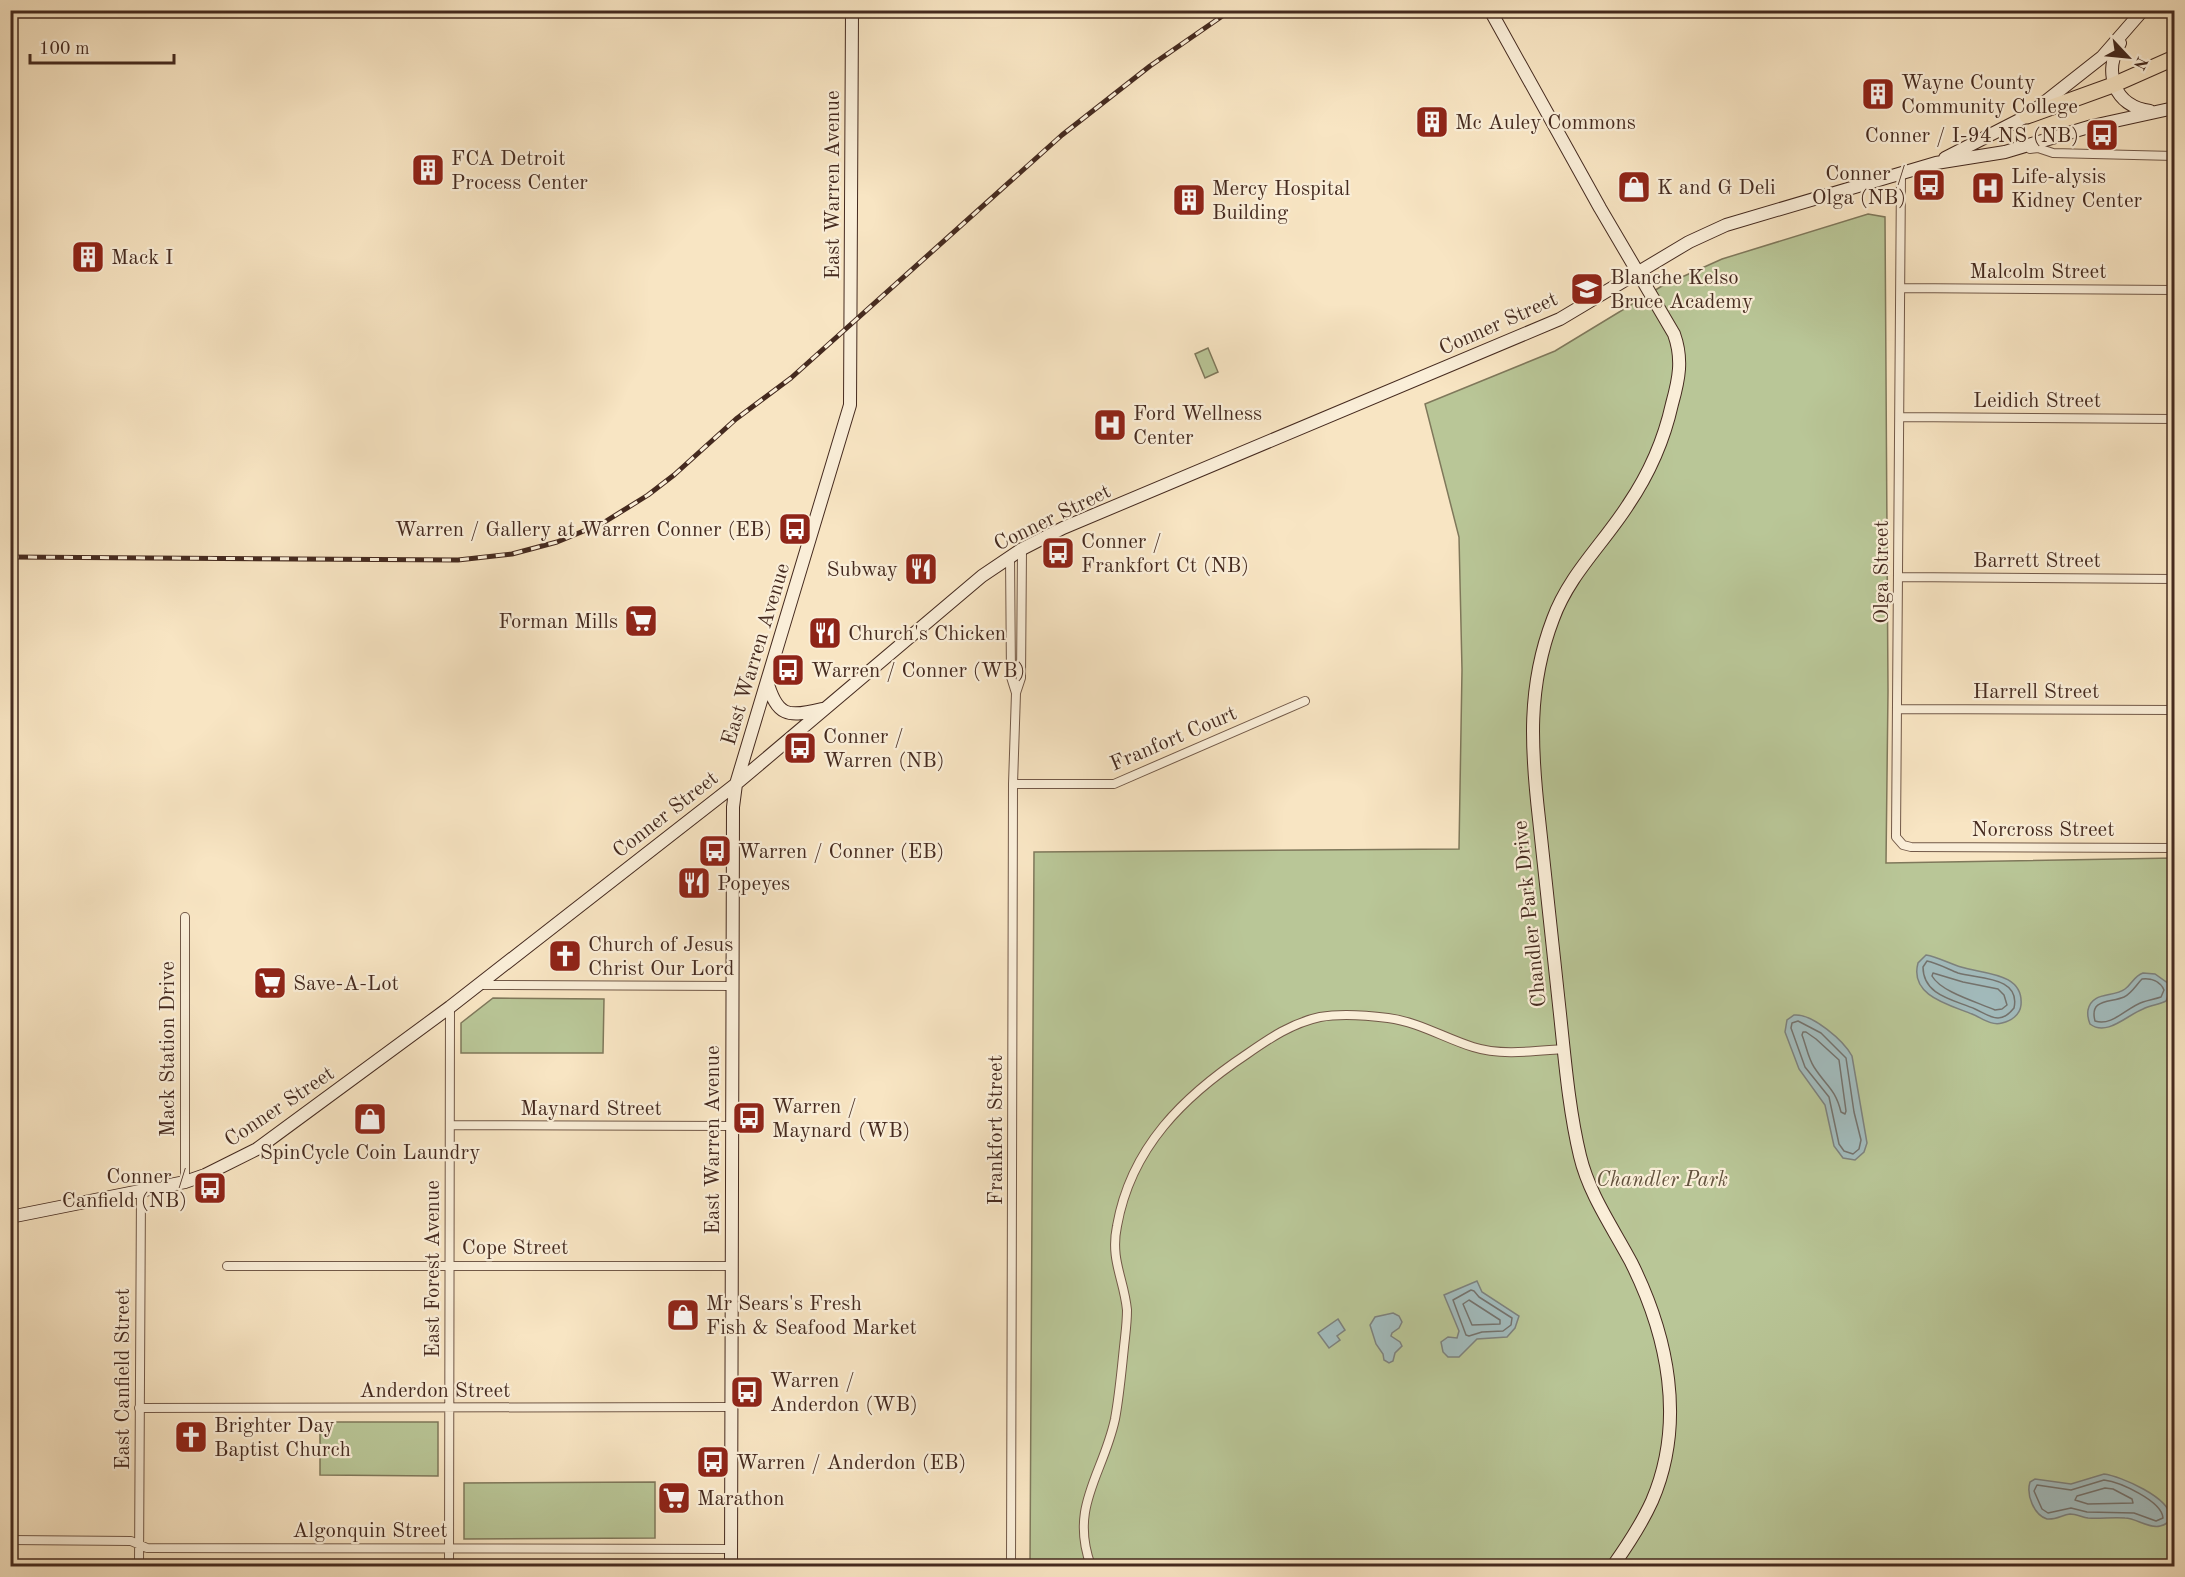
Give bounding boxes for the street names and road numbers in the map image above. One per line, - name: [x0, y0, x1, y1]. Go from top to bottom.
- street label: East Warren Avenue: [823, 90, 844, 280]
- street label: Malcolm Street: [1969, 262, 2107, 283]
- street label: Conner Street: [1436, 289, 1561, 360]
- street label: Leidich Street: [1973, 391, 2101, 412]
- street label: Conner Street: [991, 481, 1114, 556]
- street label: Olga Street: [1872, 520, 1893, 624]
- street label: Barrett Street: [1973, 551, 2101, 572]
- street label: East Warren Avenue: [719, 561, 794, 748]
- street label: Harrell Street: [1973, 682, 2099, 703]
- street label: Franfort Court: [1107, 703, 1240, 775]
- street label: Conner Street: [609, 768, 722, 863]
- street label: Chandler Park Drive: [1510, 819, 1551, 1008]
- street label: Norcross Street: [1971, 820, 2115, 841]
- street label: Mack Station Drive: [158, 961, 179, 1137]
- street label: East Warren Avenue: [703, 1045, 724, 1235]
- street label: Frankfort Street: [986, 1055, 1007, 1205]
- street label: Conner Street: [221, 1063, 338, 1151]
- street label: Maynard Street: [520, 1099, 662, 1120]
- street label: East Forest Avenue: [423, 1180, 444, 1358]
- street label: Cope Street: [462, 1238, 568, 1259]
- street label: East Canfield Street: [113, 1288, 134, 1470]
- street label: Anderdon Street: [360, 1381, 510, 1402]
- street label: Algonquin Street: [292, 1521, 448, 1542]

